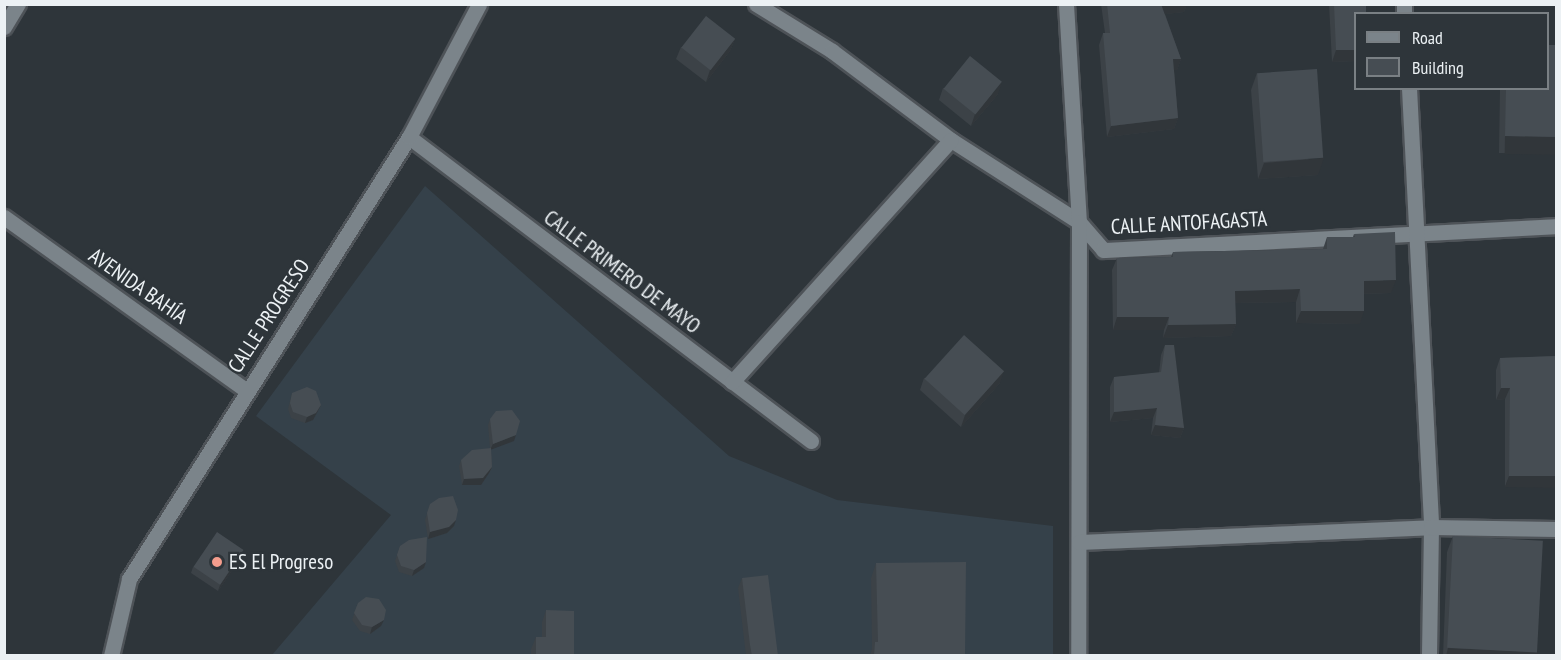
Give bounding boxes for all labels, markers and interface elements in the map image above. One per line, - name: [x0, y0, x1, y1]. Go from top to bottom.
- legend: [1354, 12, 1549, 90]
- text: Road: [1412, 26, 1443, 49]
- text: Building: [1412, 56, 1464, 79]
- street label: CALLE PRIMERO DE MAYO: [539, 205, 705, 339]
- street label: CALLE ANTOFAGASTA: [1110, 206, 1268, 240]
- street label: AVENIDA BAHÍA: [84, 243, 192, 329]
- street label: CALLE PROGRESO: [223, 254, 315, 378]
- place label: ES El Progreso: [229, 549, 333, 575]
- marker: ES El Progreso: [210, 555, 224, 569]

